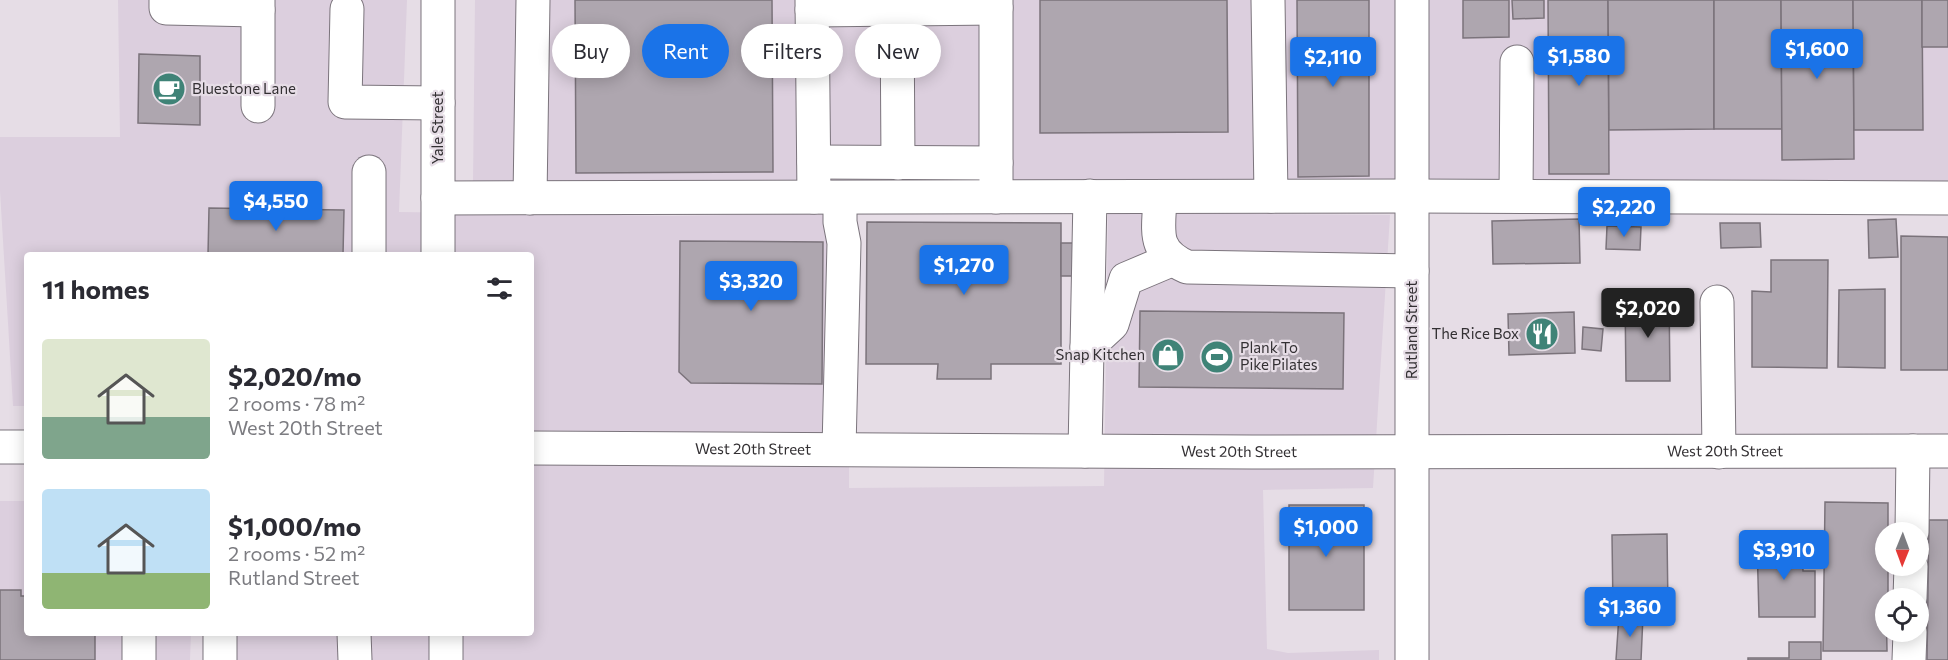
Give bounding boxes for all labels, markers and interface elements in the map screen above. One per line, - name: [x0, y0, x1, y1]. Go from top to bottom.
- chip: Buy: [552, 24, 630, 78]
- chip: Rent: [642, 24, 729, 78]
- chip: Filters: [741, 24, 843, 78]
- chip: New: [855, 24, 941, 78]
- pin: $1,600: [1768, 29, 1866, 80]
- pin: $1,580: [1530, 36, 1628, 87]
- text: $1,600: [1785, 36, 1849, 60]
- pin: $2,110: [1284, 37, 1382, 88]
- text: $1,580: [1548, 43, 1610, 67]
- text: $2,110: [1304, 44, 1362, 68]
- cafe icon: Bluestone Lane: [151, 71, 187, 107]
- place label: Bluestone Lane: [192, 79, 296, 97]
- street label: Yale Street: [428, 91, 446, 165]
- pin: $4,550: [227, 181, 325, 232]
- pin: $2,220: [1575, 187, 1673, 238]
- text: $4,550: [243, 188, 309, 212]
- text: $2,220: [1592, 194, 1656, 218]
- pin: $1,270: [915, 245, 1013, 296]
- text: $1,270: [934, 252, 994, 276]
- pin: $3,320: [702, 261, 800, 312]
- text: $3,320: [719, 268, 783, 292]
- icon: filters: [483, 272, 516, 305]
- text: 11 homes: [42, 273, 150, 304]
- street label: Rutland Street: [1402, 281, 1420, 379]
- pin: $2,020: [1599, 288, 1697, 339]
- text: $2,020: [1615, 295, 1681, 319]
- restaurant icon: The Rice Box: [1524, 316, 1560, 352]
- place label: The Rice Box: [1432, 324, 1519, 342]
- shop icon: Snap Kitchen: [1150, 337, 1186, 373]
- place label: Plank To Pike Pilates: [1240, 338, 1318, 373]
- sports icon: Plank To Pike Pilates: [1199, 339, 1235, 375]
- place label: Snap Kitchen: [1056, 345, 1145, 363]
- text: $2,020/mo: [228, 360, 362, 391]
- icon: home: [90, 363, 162, 435]
- text: 2 rooms · 78 m²: [228, 391, 365, 415]
- text: West 20th Street: [228, 415, 383, 439]
- street label: West 20th Street: [695, 439, 811, 458]
- street label: West 20th Street: [1667, 441, 1783, 459]
- street label: West 20th Street: [1181, 442, 1297, 460]
- pin: $1,000: [1277, 507, 1375, 558]
- text: $1,000/mo: [228, 510, 361, 541]
- icon: home: [90, 513, 162, 585]
- text: $1,000: [1293, 514, 1359, 538]
- north arrow: [1875, 522, 1929, 576]
- map controls: [1875, 522, 1929, 642]
- pin: $3,910: [1735, 530, 1833, 581]
- text: $3,910: [1753, 537, 1815, 561]
- text: 2 rooms · 52 m²: [228, 541, 365, 565]
- text: Rutland Street: [228, 565, 360, 589]
- pin: $1,360: [1581, 587, 1679, 638]
- button: locate: [1875, 588, 1929, 642]
- text: $1,360: [1599, 594, 1661, 618]

